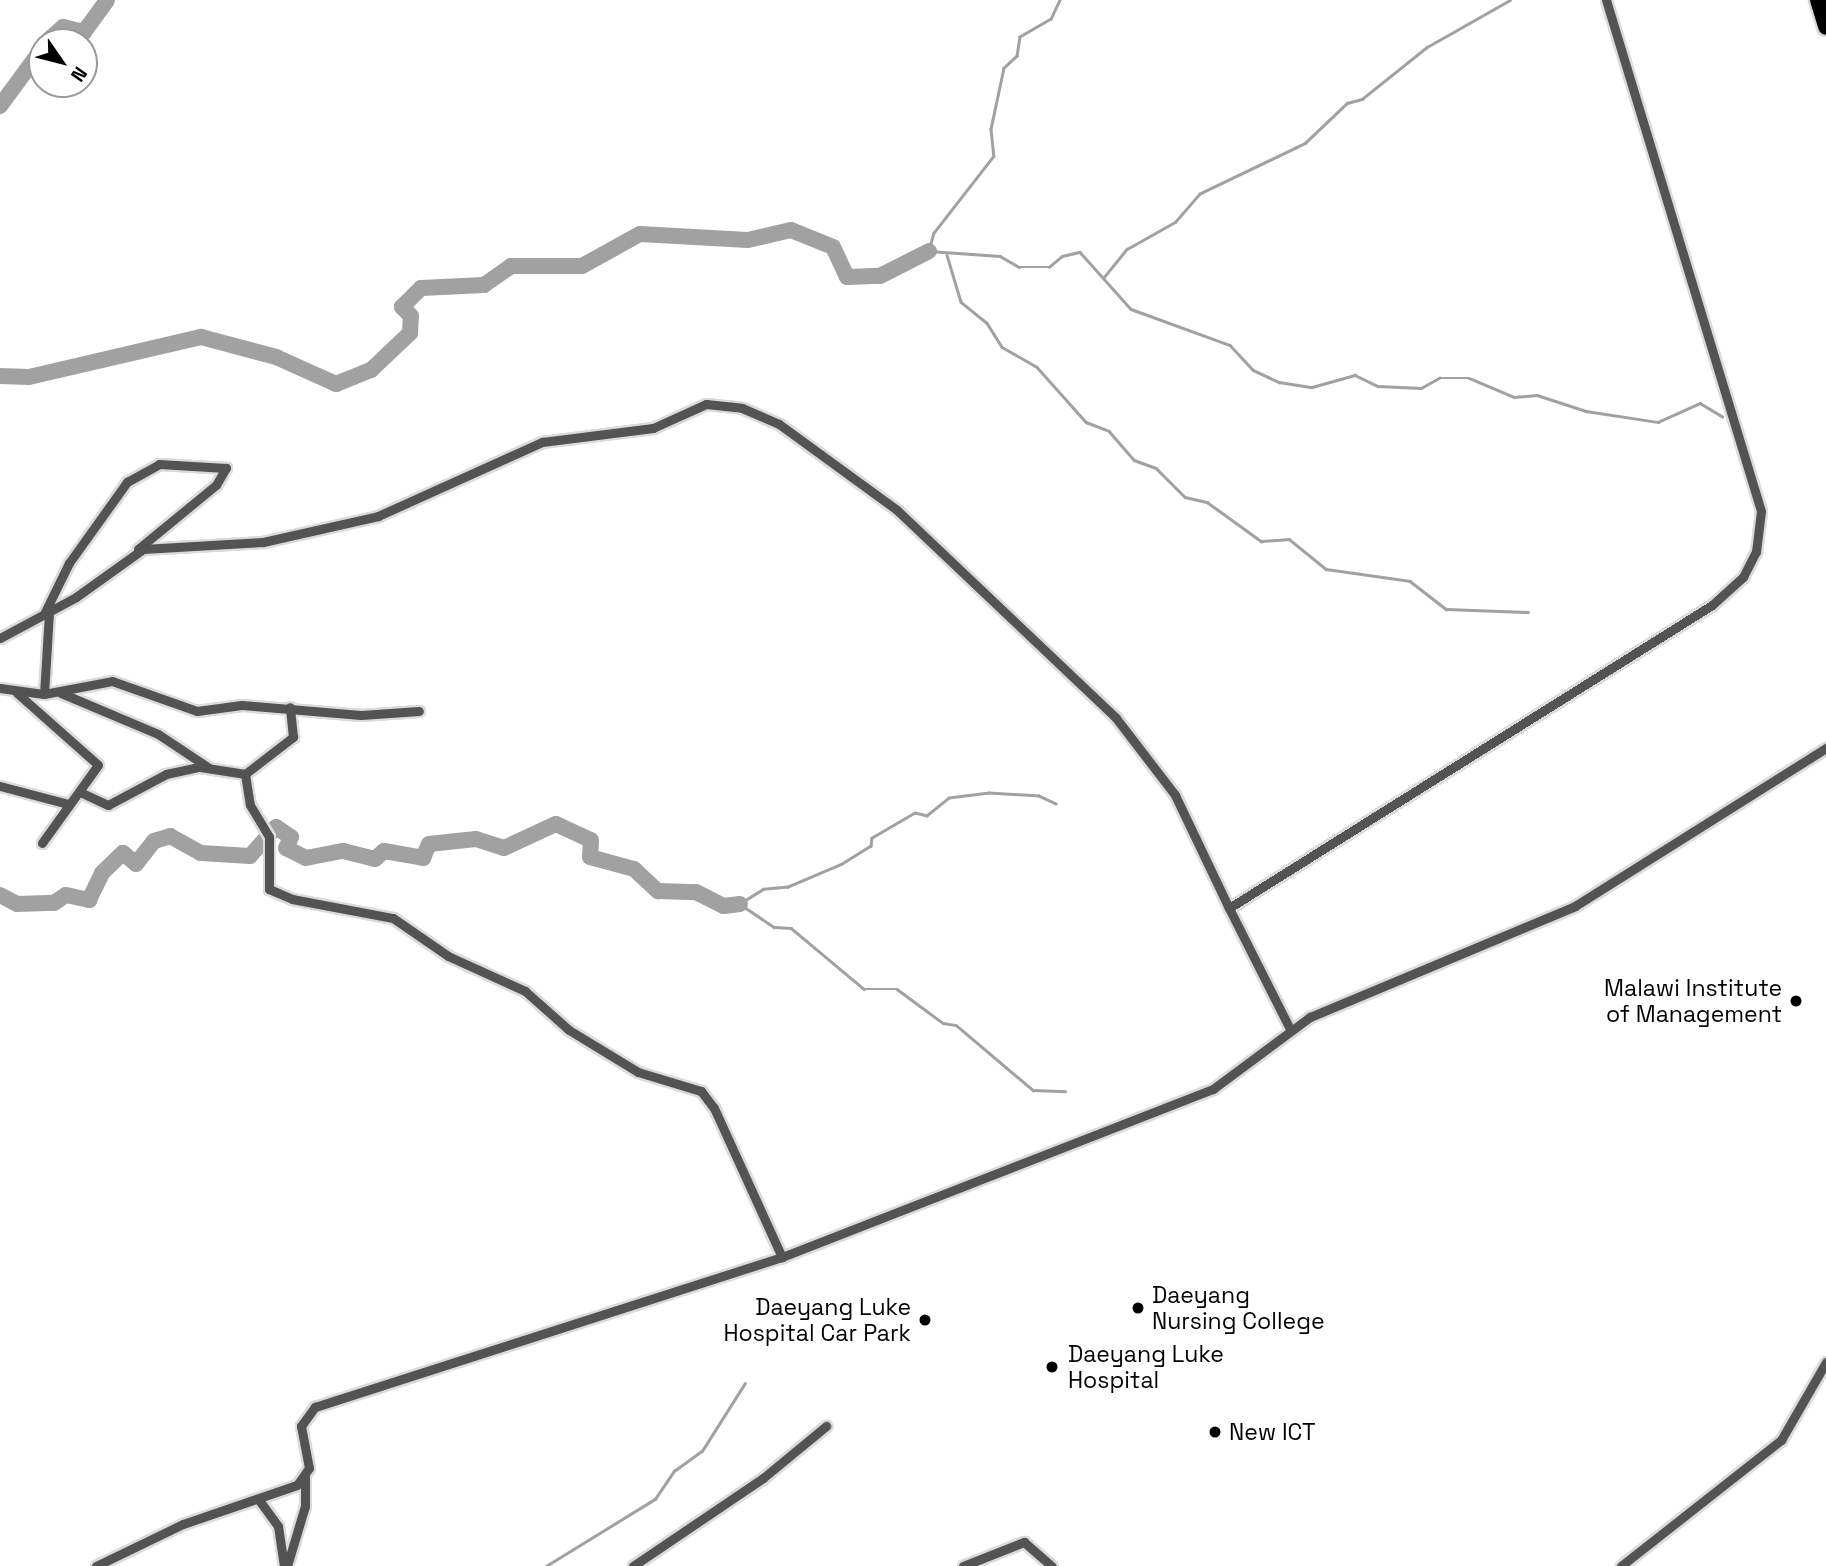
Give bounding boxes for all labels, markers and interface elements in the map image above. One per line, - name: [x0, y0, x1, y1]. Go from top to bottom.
- north arrow: [28, 28, 98, 98]
- text: N: [65, 62, 93, 87]
- place label: Malawi Institute of Management: [1604, 974, 1782, 1028]
- marker: Malawi Institute of Management: [1788, 993, 1804, 1009]
- place label: Daeyang Nursing College: [1152, 1281, 1325, 1335]
- place label: Daeyang Luke Hospital Car Park: [723, 1293, 911, 1347]
- marker: Daeyang Nursing College: [1130, 1300, 1146, 1316]
- marker: Daeyang Luke Hospital Car Park: [917, 1312, 933, 1328]
- place label: Daeyang Luke Hospital: [1068, 1340, 1224, 1394]
- marker: Daeyang Luke Hospital: [1042, 1357, 1062, 1377]
- place label: New ICT: [1229, 1418, 1316, 1446]
- marker: New ICT: [1207, 1424, 1223, 1440]

